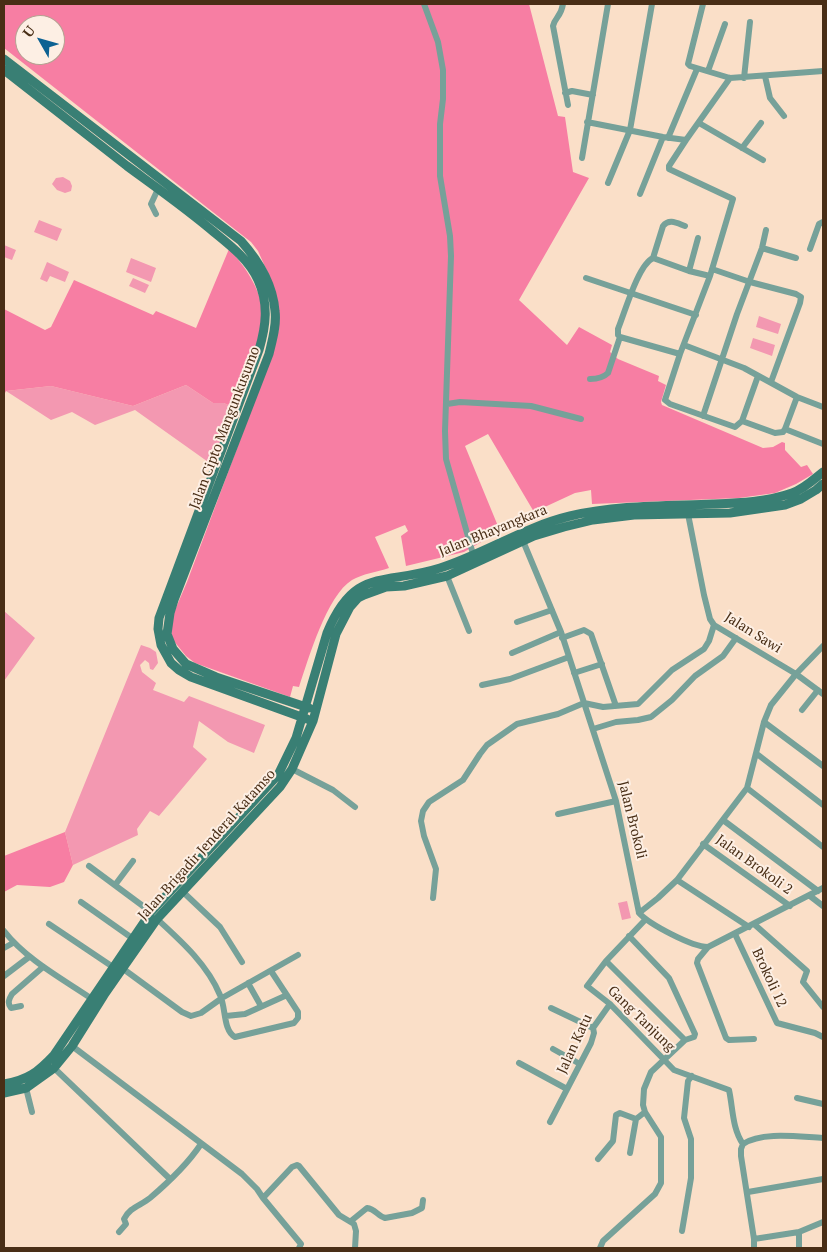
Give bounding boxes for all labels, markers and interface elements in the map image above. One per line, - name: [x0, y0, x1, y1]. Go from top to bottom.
- north arrow: [15, 15, 65, 65]
- text: U: [18, 21, 39, 41]
- street label: Jalan Cipto Mangunkusumo: [186, 344, 264, 512]
- street label: Jalan Bhayangkara: [436, 502, 550, 560]
- street label: Jalan Sawi: [721, 609, 785, 657]
- street label: Jalan Brigadir Jenderal Katamso: [135, 766, 279, 924]
- street label: Jalan Brokoli: [614, 779, 650, 861]
- street label: Jalan Brokoli 2: [712, 832, 796, 898]
- street label: Brokoli 12: [748, 946, 790, 1010]
- street label: Gang Tanjung: [604, 983, 678, 1055]
- street label: Jalan Katu: [554, 1011, 596, 1077]

